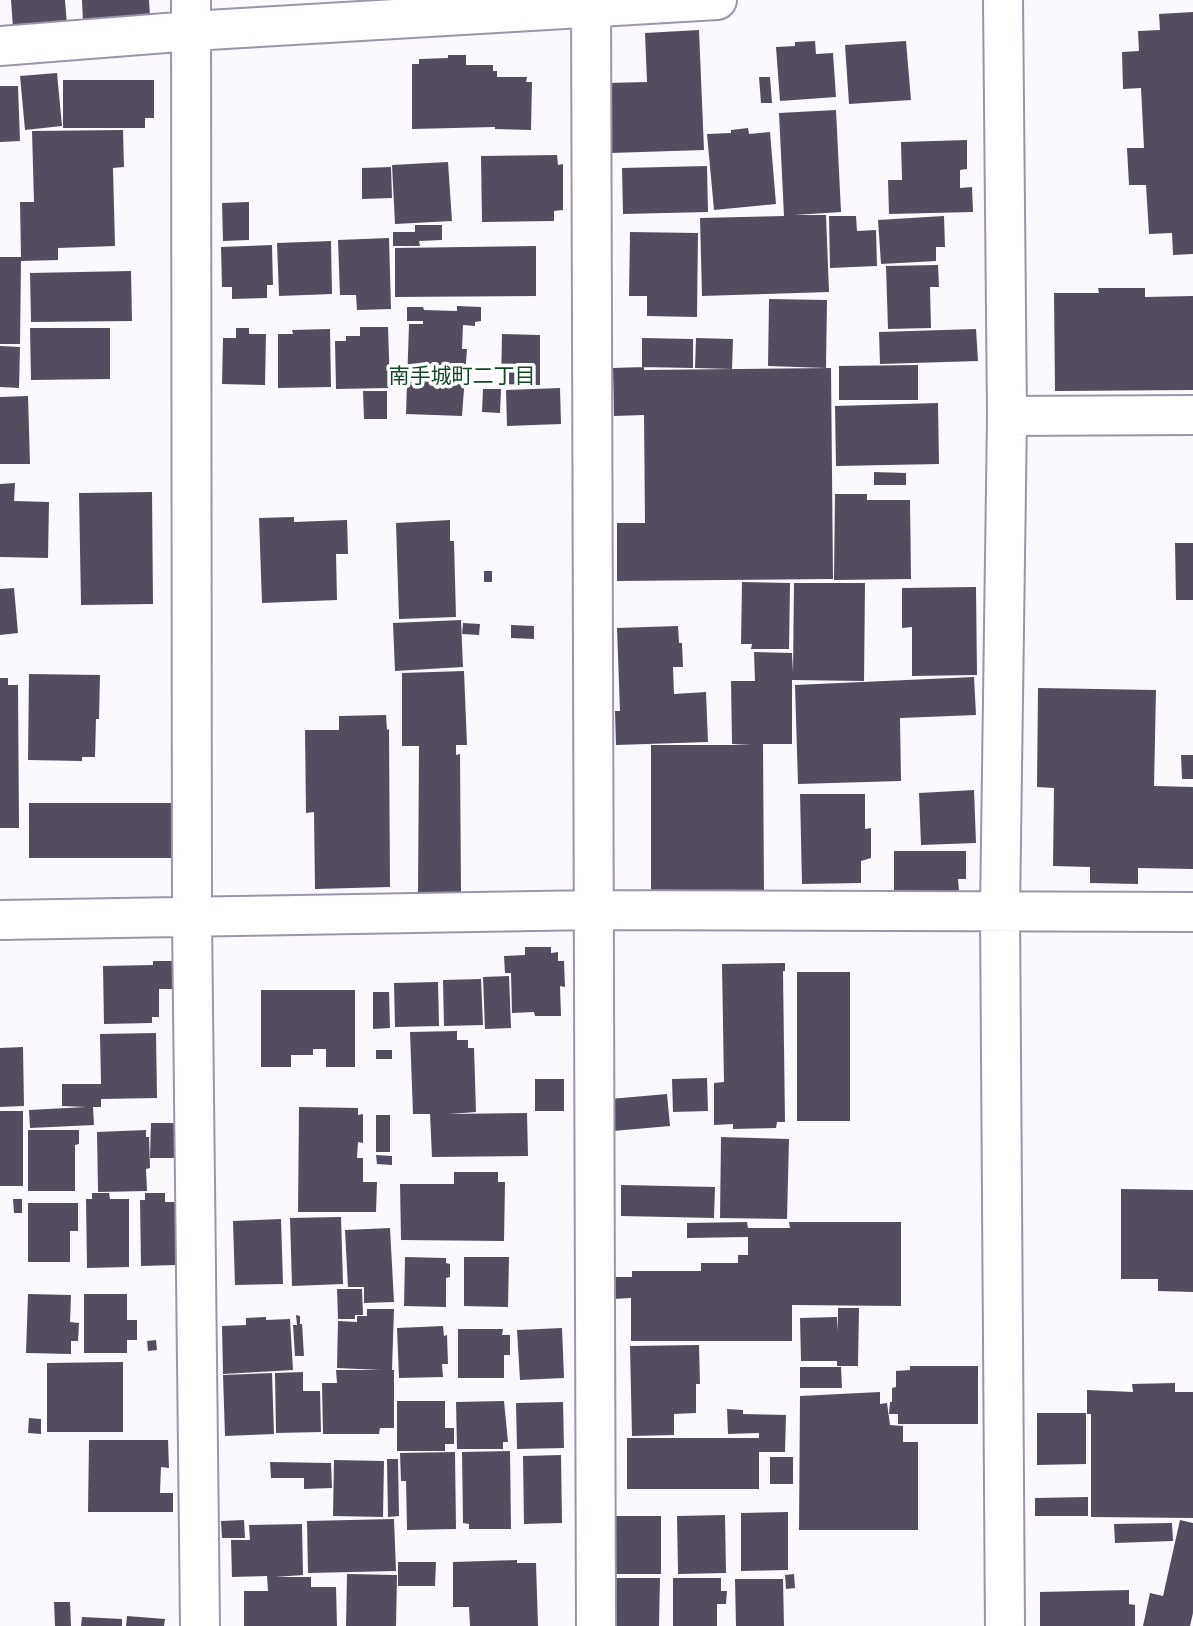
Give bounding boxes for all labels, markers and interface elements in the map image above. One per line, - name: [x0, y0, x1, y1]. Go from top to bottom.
- district label: 南手城町二丁目: [389, 364, 535, 390]

